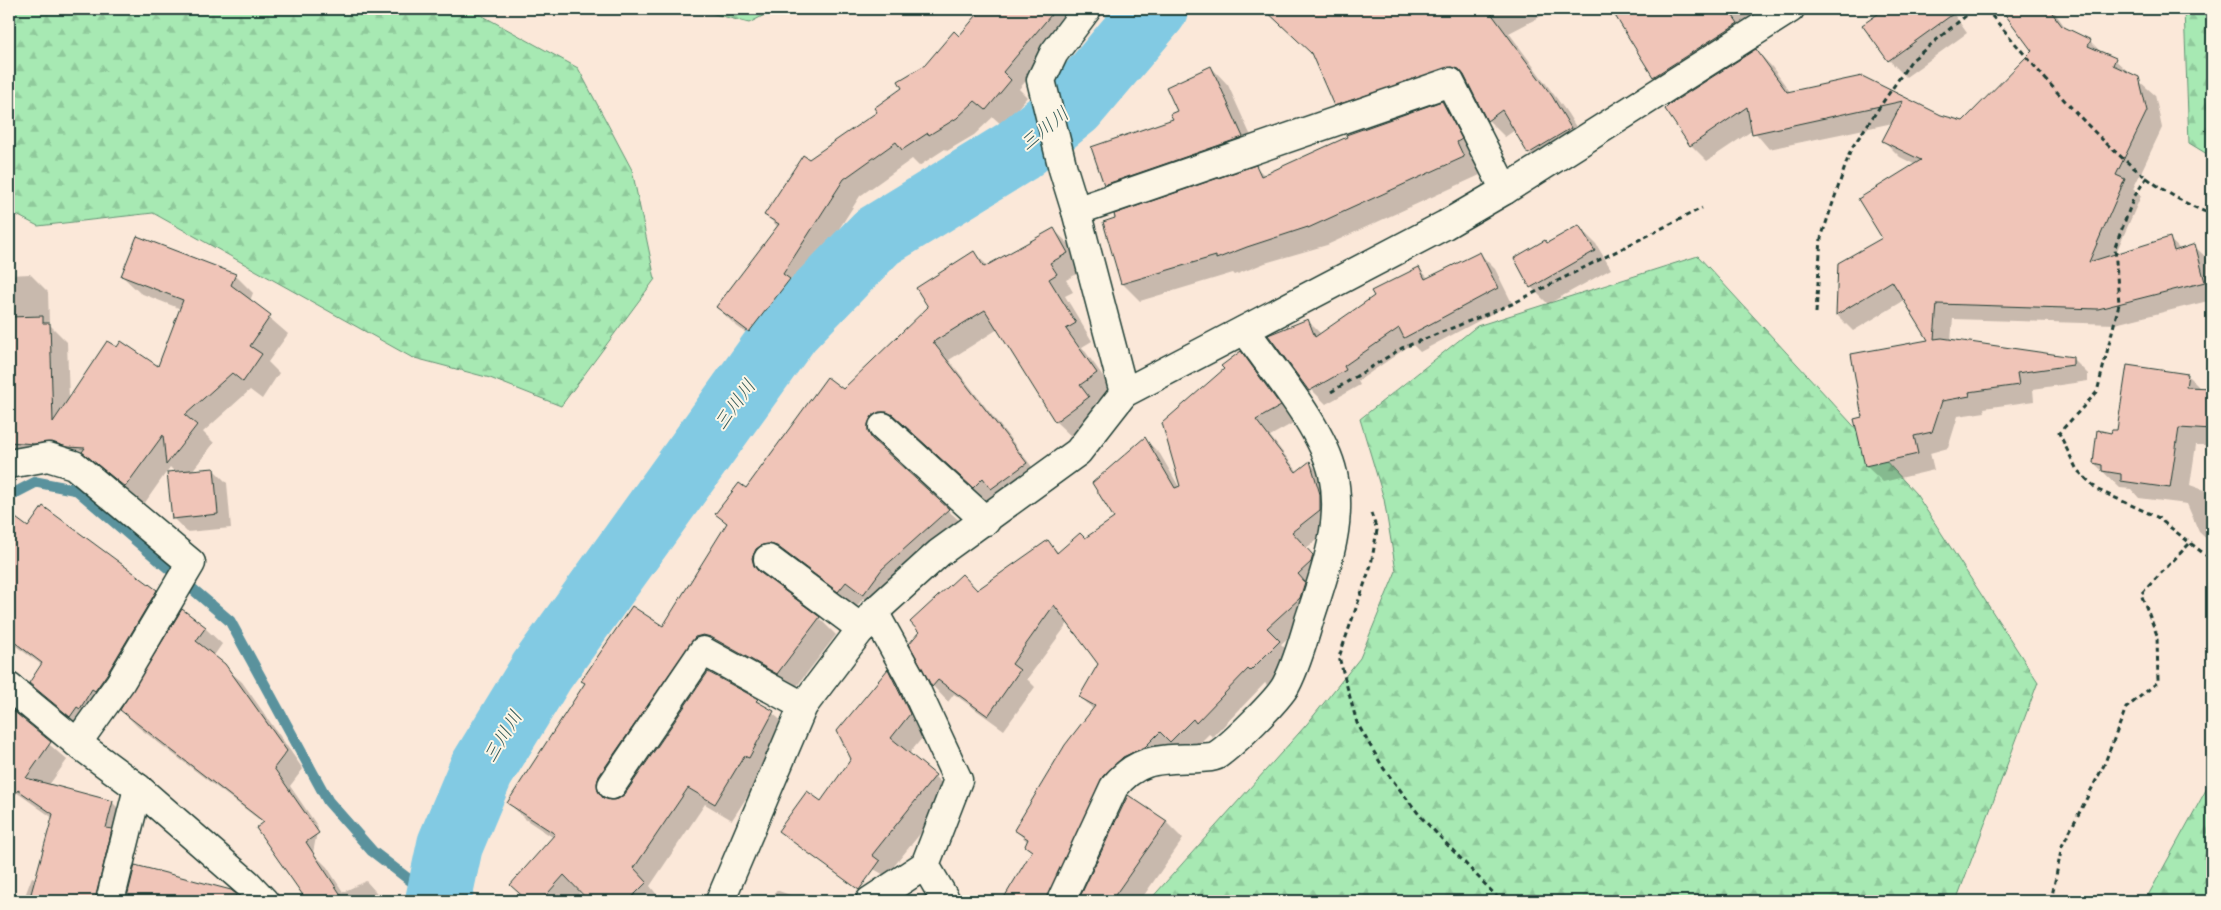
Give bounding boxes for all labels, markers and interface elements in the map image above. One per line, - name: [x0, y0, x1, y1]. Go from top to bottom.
- water label: 三川川: [1014, 100, 1074, 155]
- water label: 三川川: [707, 373, 760, 434]
- water label: 三川川: [476, 705, 527, 767]

